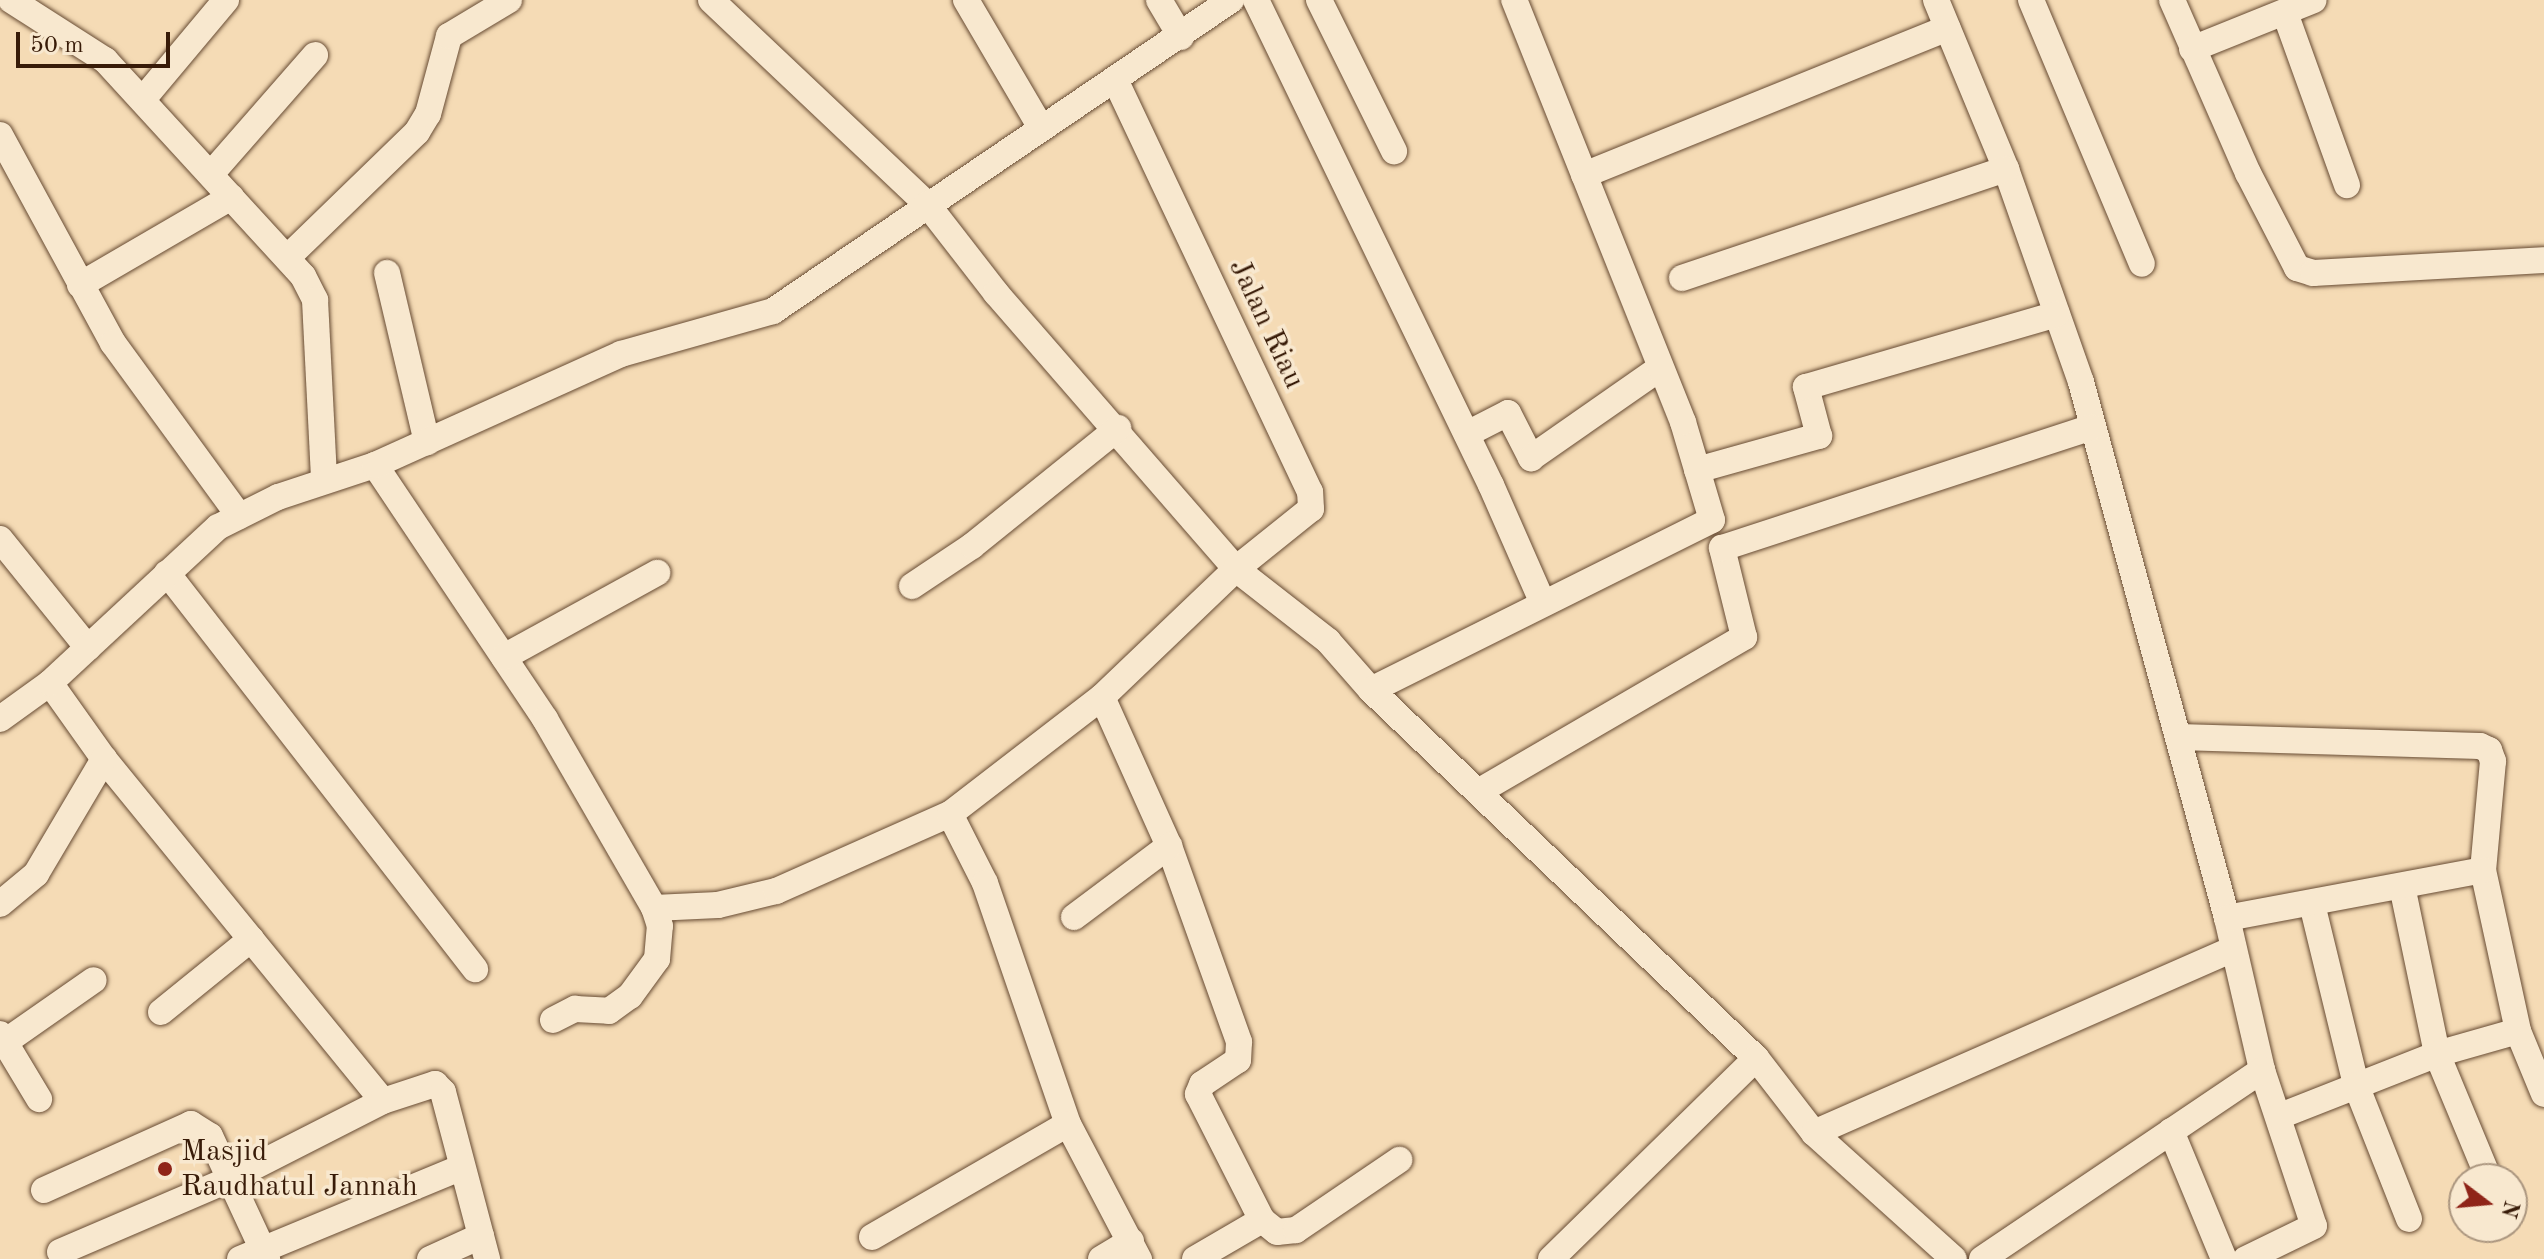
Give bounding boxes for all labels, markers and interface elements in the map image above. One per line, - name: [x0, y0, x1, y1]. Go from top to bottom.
- scale bar: [20, 16, 174, 66]
- text: 50 m: [30, 34, 84, 58]
- street label: Jalan Riau: [1220, 253, 1312, 395]
- place label: Masjid Raudhatul Jannah: [181, 1134, 418, 1204]
- marker: Masjid Raudhatul Jannah: [156, 1160, 174, 1178]
- north arrow: [2448, 1163, 2528, 1243]
- text: N: [2496, 1198, 2522, 1220]

